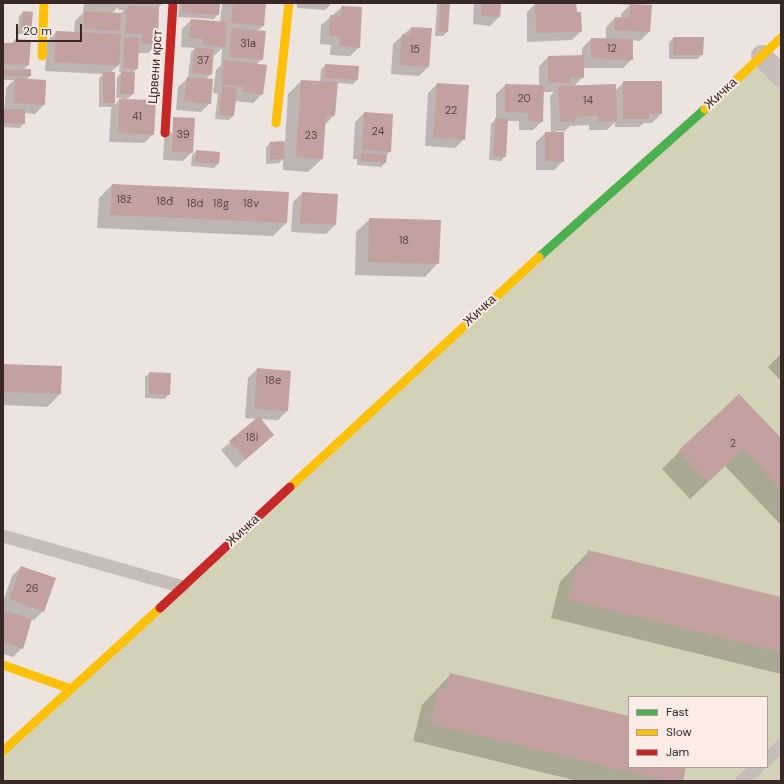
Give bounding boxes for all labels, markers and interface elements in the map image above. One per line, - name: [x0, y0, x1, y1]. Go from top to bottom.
- scale bar: [18, 16, 84, 42]
- text: 20 m: [23, 23, 52, 39]
- street label: Црвени крст: [146, 29, 166, 105]
- house number: 31a: [240, 37, 256, 51]
- house number: 12: [607, 42, 617, 56]
- house number: 15: [410, 43, 420, 57]
- house number: 37: [197, 54, 209, 68]
- street label: Жичка: [701, 75, 741, 113]
- house number: 20: [517, 92, 531, 106]
- house number: 14: [583, 94, 593, 108]
- house number: 22: [445, 104, 457, 118]
- house number: 41: [132, 110, 142, 124]
- house number: 24: [372, 125, 384, 139]
- house number: 39: [176, 128, 190, 142]
- house number: 23: [305, 129, 317, 143]
- house number: 18ž: [116, 193, 132, 207]
- house number: 18đ: [156, 195, 174, 209]
- house number: 18d: [186, 197, 204, 211]
- house number: 18g: [213, 197, 229, 211]
- house number: 18v: [243, 197, 259, 211]
- house number: 18: [399, 234, 409, 248]
- street label: Жичка: [460, 292, 500, 330]
- house number: 18e: [265, 374, 281, 388]
- house number: 18i: [246, 431, 258, 445]
- house number: 2: [730, 437, 736, 451]
- street label: Жичка: [223, 512, 263, 550]
- house number: 26: [25, 582, 39, 596]
- legend: [628, 696, 768, 768]
- text: Fast: [666, 704, 689, 720]
- text: Slow: [666, 724, 692, 740]
- text: Jam: [666, 744, 689, 760]

